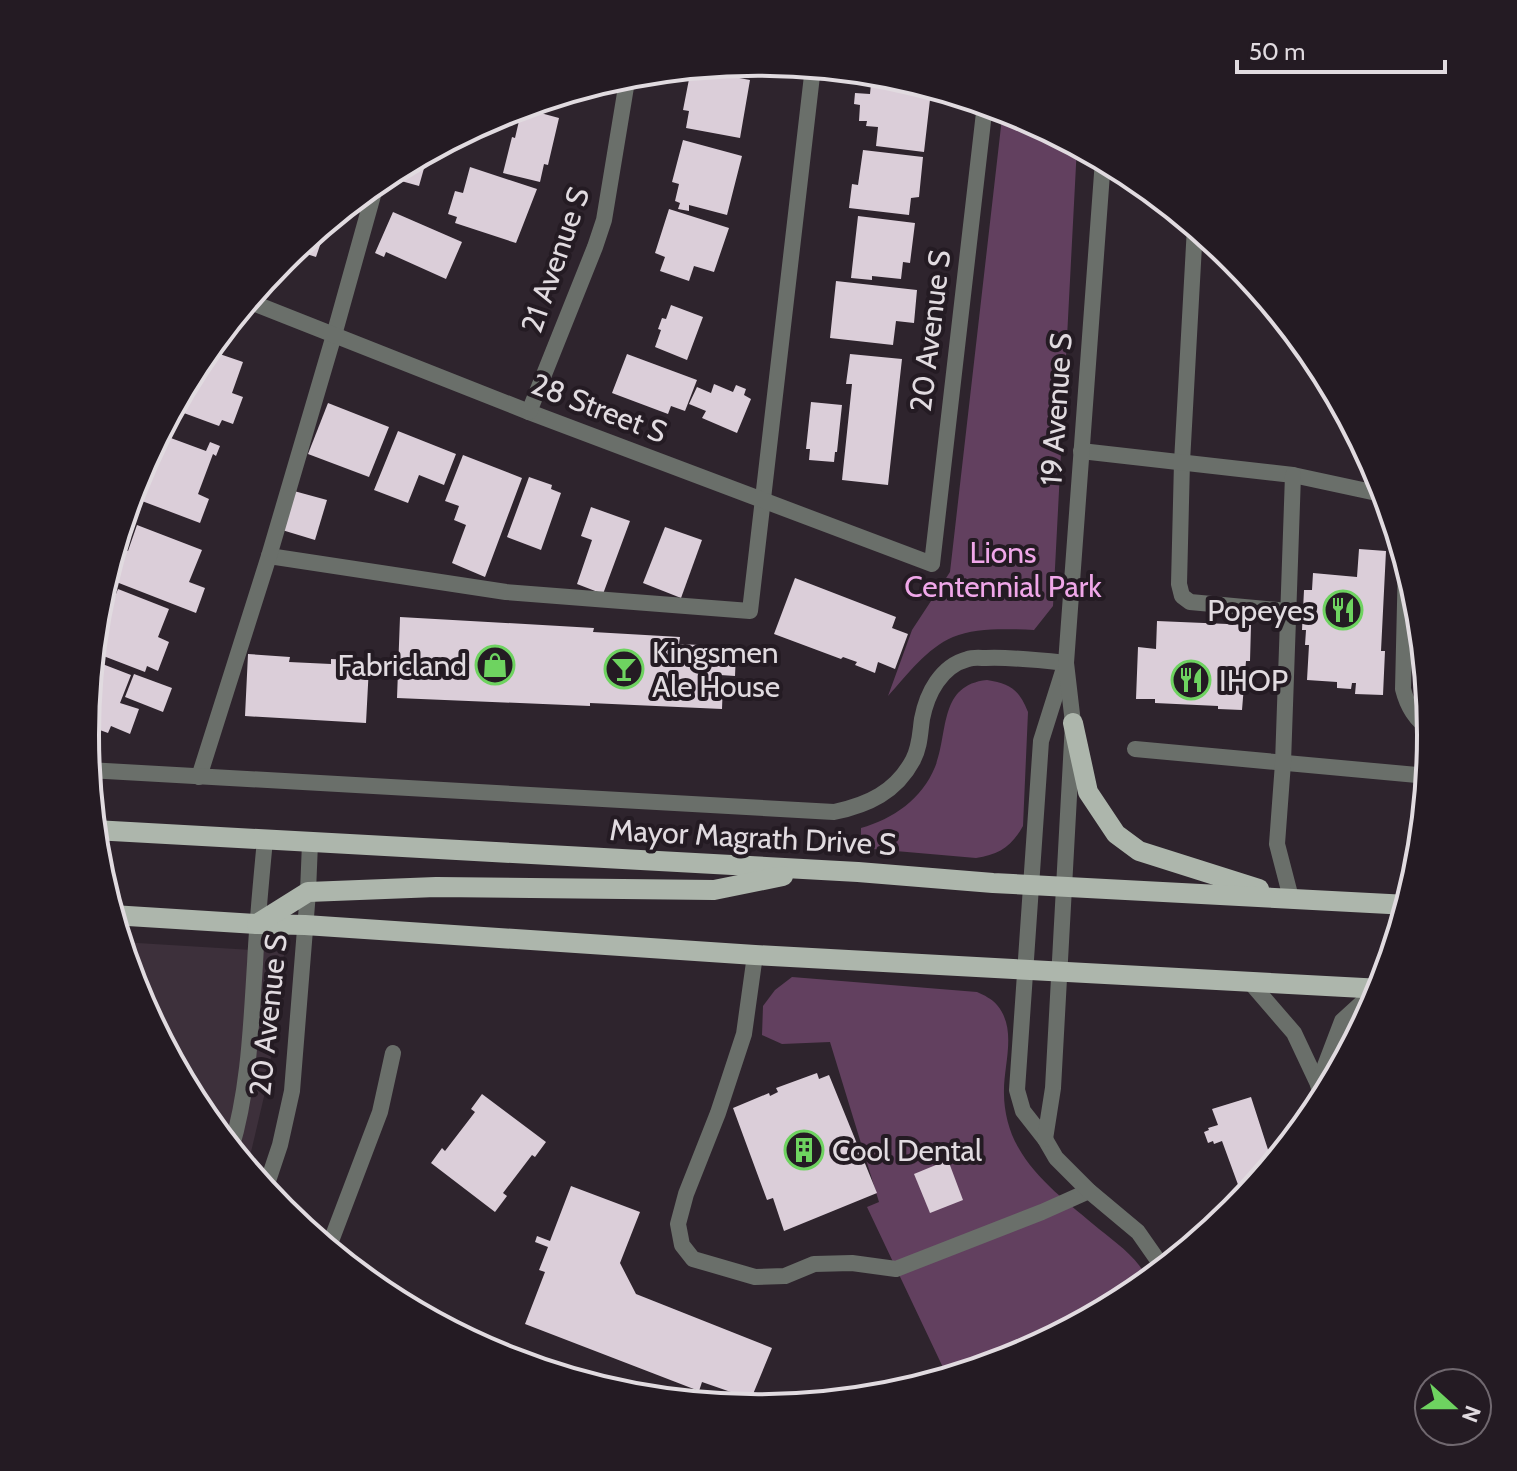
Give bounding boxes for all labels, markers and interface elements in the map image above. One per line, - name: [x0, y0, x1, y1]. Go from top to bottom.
- scale bar: [1237, 24, 1445, 74]
- text: 50 m: [1249, 37, 1305, 66]
- street label: 21 Avenue S: [513, 182, 597, 338]
- street label: 20 Avenue S: [902, 248, 958, 414]
- street label: 19 Avenue S: [1032, 331, 1080, 487]
- street label: 28 Street S: [526, 365, 672, 451]
- park label: Lions Centennial Park: [904, 534, 1102, 605]
- restaurant icon: Popeyes: [1322, 589, 1364, 631]
- place label: Popeyes: [1207, 592, 1315, 629]
- place label: Kingsmen Ale House: [652, 634, 780, 705]
- shop icon: Fabricland: [474, 644, 516, 686]
- place label: Fabricland: [338, 647, 467, 684]
- bar icon: Kingsmen Ale House: [603, 648, 645, 690]
- restaurant icon: IHOP: [1170, 659, 1212, 701]
- place label: IHOP: [1219, 662, 1288, 699]
- street label: Mayor Magrath Drive S: [609, 811, 897, 863]
- street label: 20 Avenue S: [241, 932, 295, 1098]
- building icon: Cool Dental: [783, 1129, 825, 1171]
- place label: Cool Dental: [832, 1132, 982, 1169]
- north arrow: [1413, 1367, 1493, 1447]
- text: N: [1456, 1402, 1487, 1426]

